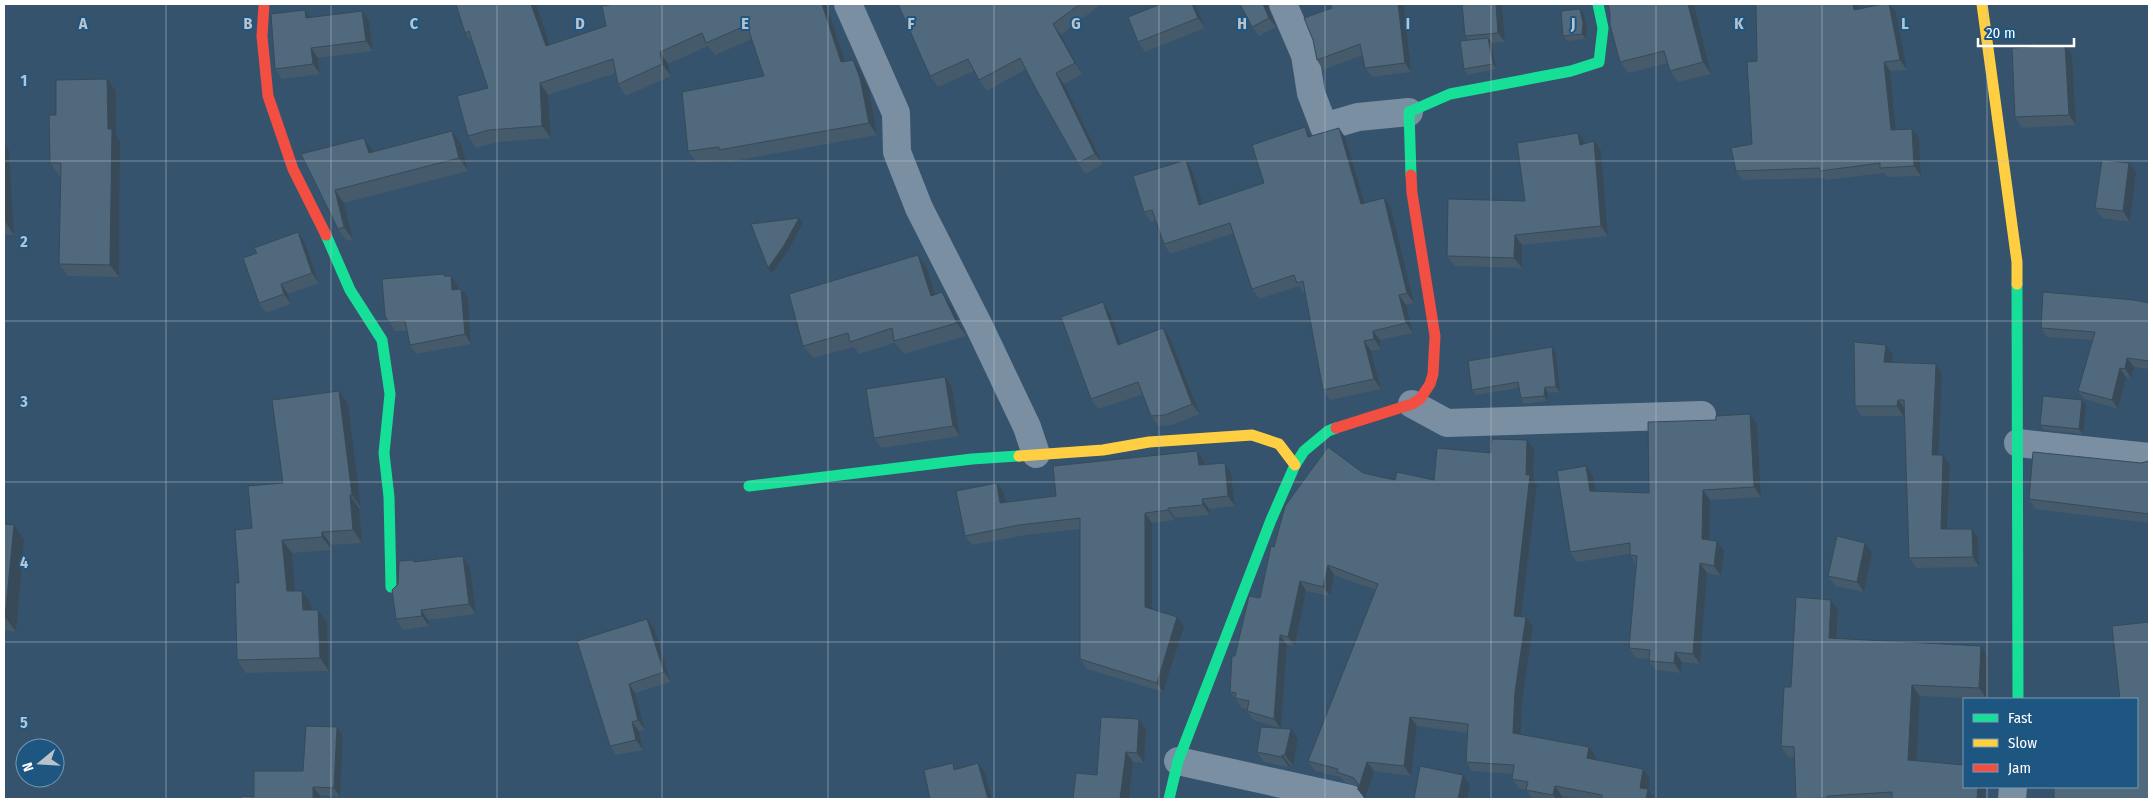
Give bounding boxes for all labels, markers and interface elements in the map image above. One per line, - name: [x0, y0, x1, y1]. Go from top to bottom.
- text: A: [78, 14, 88, 33]
- text: B: [244, 14, 253, 33]
- text: C: [410, 14, 419, 33]
- text: D: [575, 14, 585, 33]
- text: E: [741, 14, 749, 33]
- text: F: [907, 14, 915, 33]
- text: G: [1071, 14, 1081, 33]
- text: H: [1237, 14, 1247, 33]
- text: I: [1406, 14, 1410, 33]
- text: J: [1570, 14, 1575, 33]
- text: K: [1734, 14, 1744, 33]
- text: L: [1901, 14, 1909, 33]
- scale bar: [1978, 15, 2074, 47]
- text: 20 m: [1986, 24, 2016, 42]
- text: 1: [21, 71, 27, 90]
- text: 2: [19, 232, 28, 251]
- text: 3: [19, 392, 28, 411]
- text: 4: [20, 553, 28, 572]
- legend: [1963, 698, 2138, 788]
- text: Fast: [2008, 709, 2032, 727]
- text: 5: [20, 713, 28, 732]
- text: Slow: [2008, 734, 2037, 752]
- north arrow: [15, 738, 65, 788]
- text: Jam: [2008, 759, 2031, 777]
- text: N: [19, 760, 37, 773]

